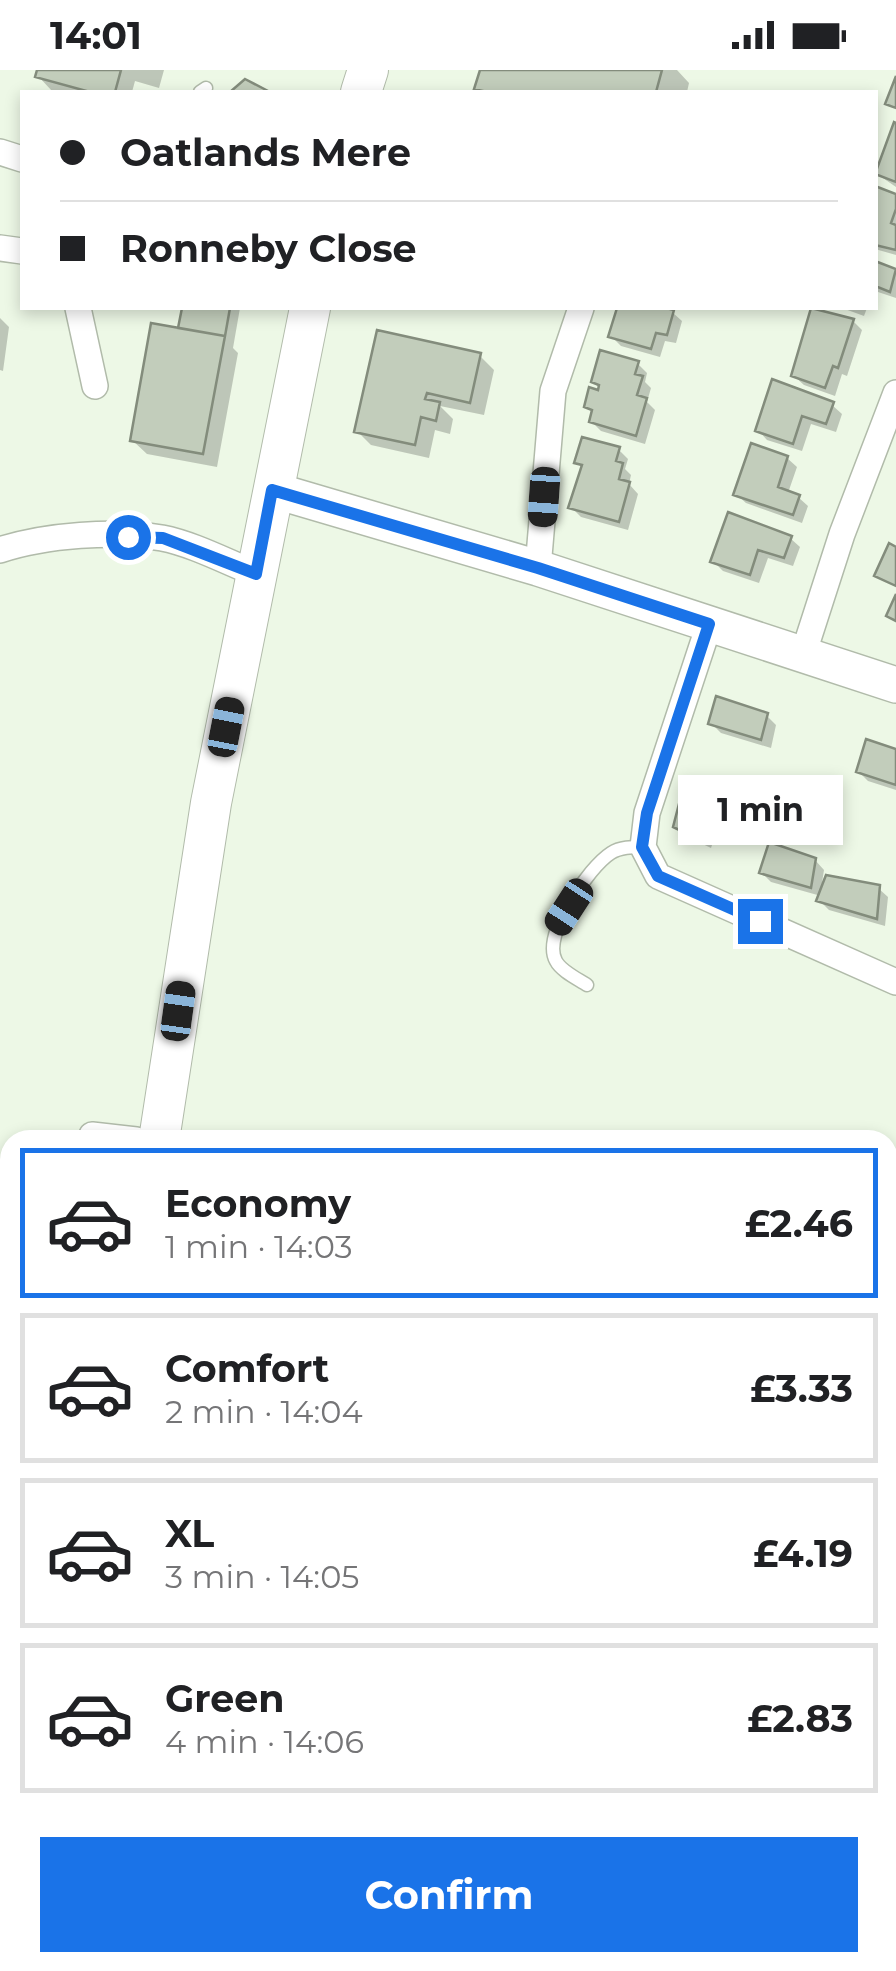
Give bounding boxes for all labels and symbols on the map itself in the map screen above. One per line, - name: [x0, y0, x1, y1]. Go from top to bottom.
- car: [527, 466, 561, 528]
- route start: [106, 515, 151, 560]
- car: [206, 695, 246, 759]
- callout: 1 min: [678, 776, 842, 846]
- car: [540, 874, 598, 940]
- route end: [738, 899, 783, 944]
- car: [159, 979, 197, 1043]

